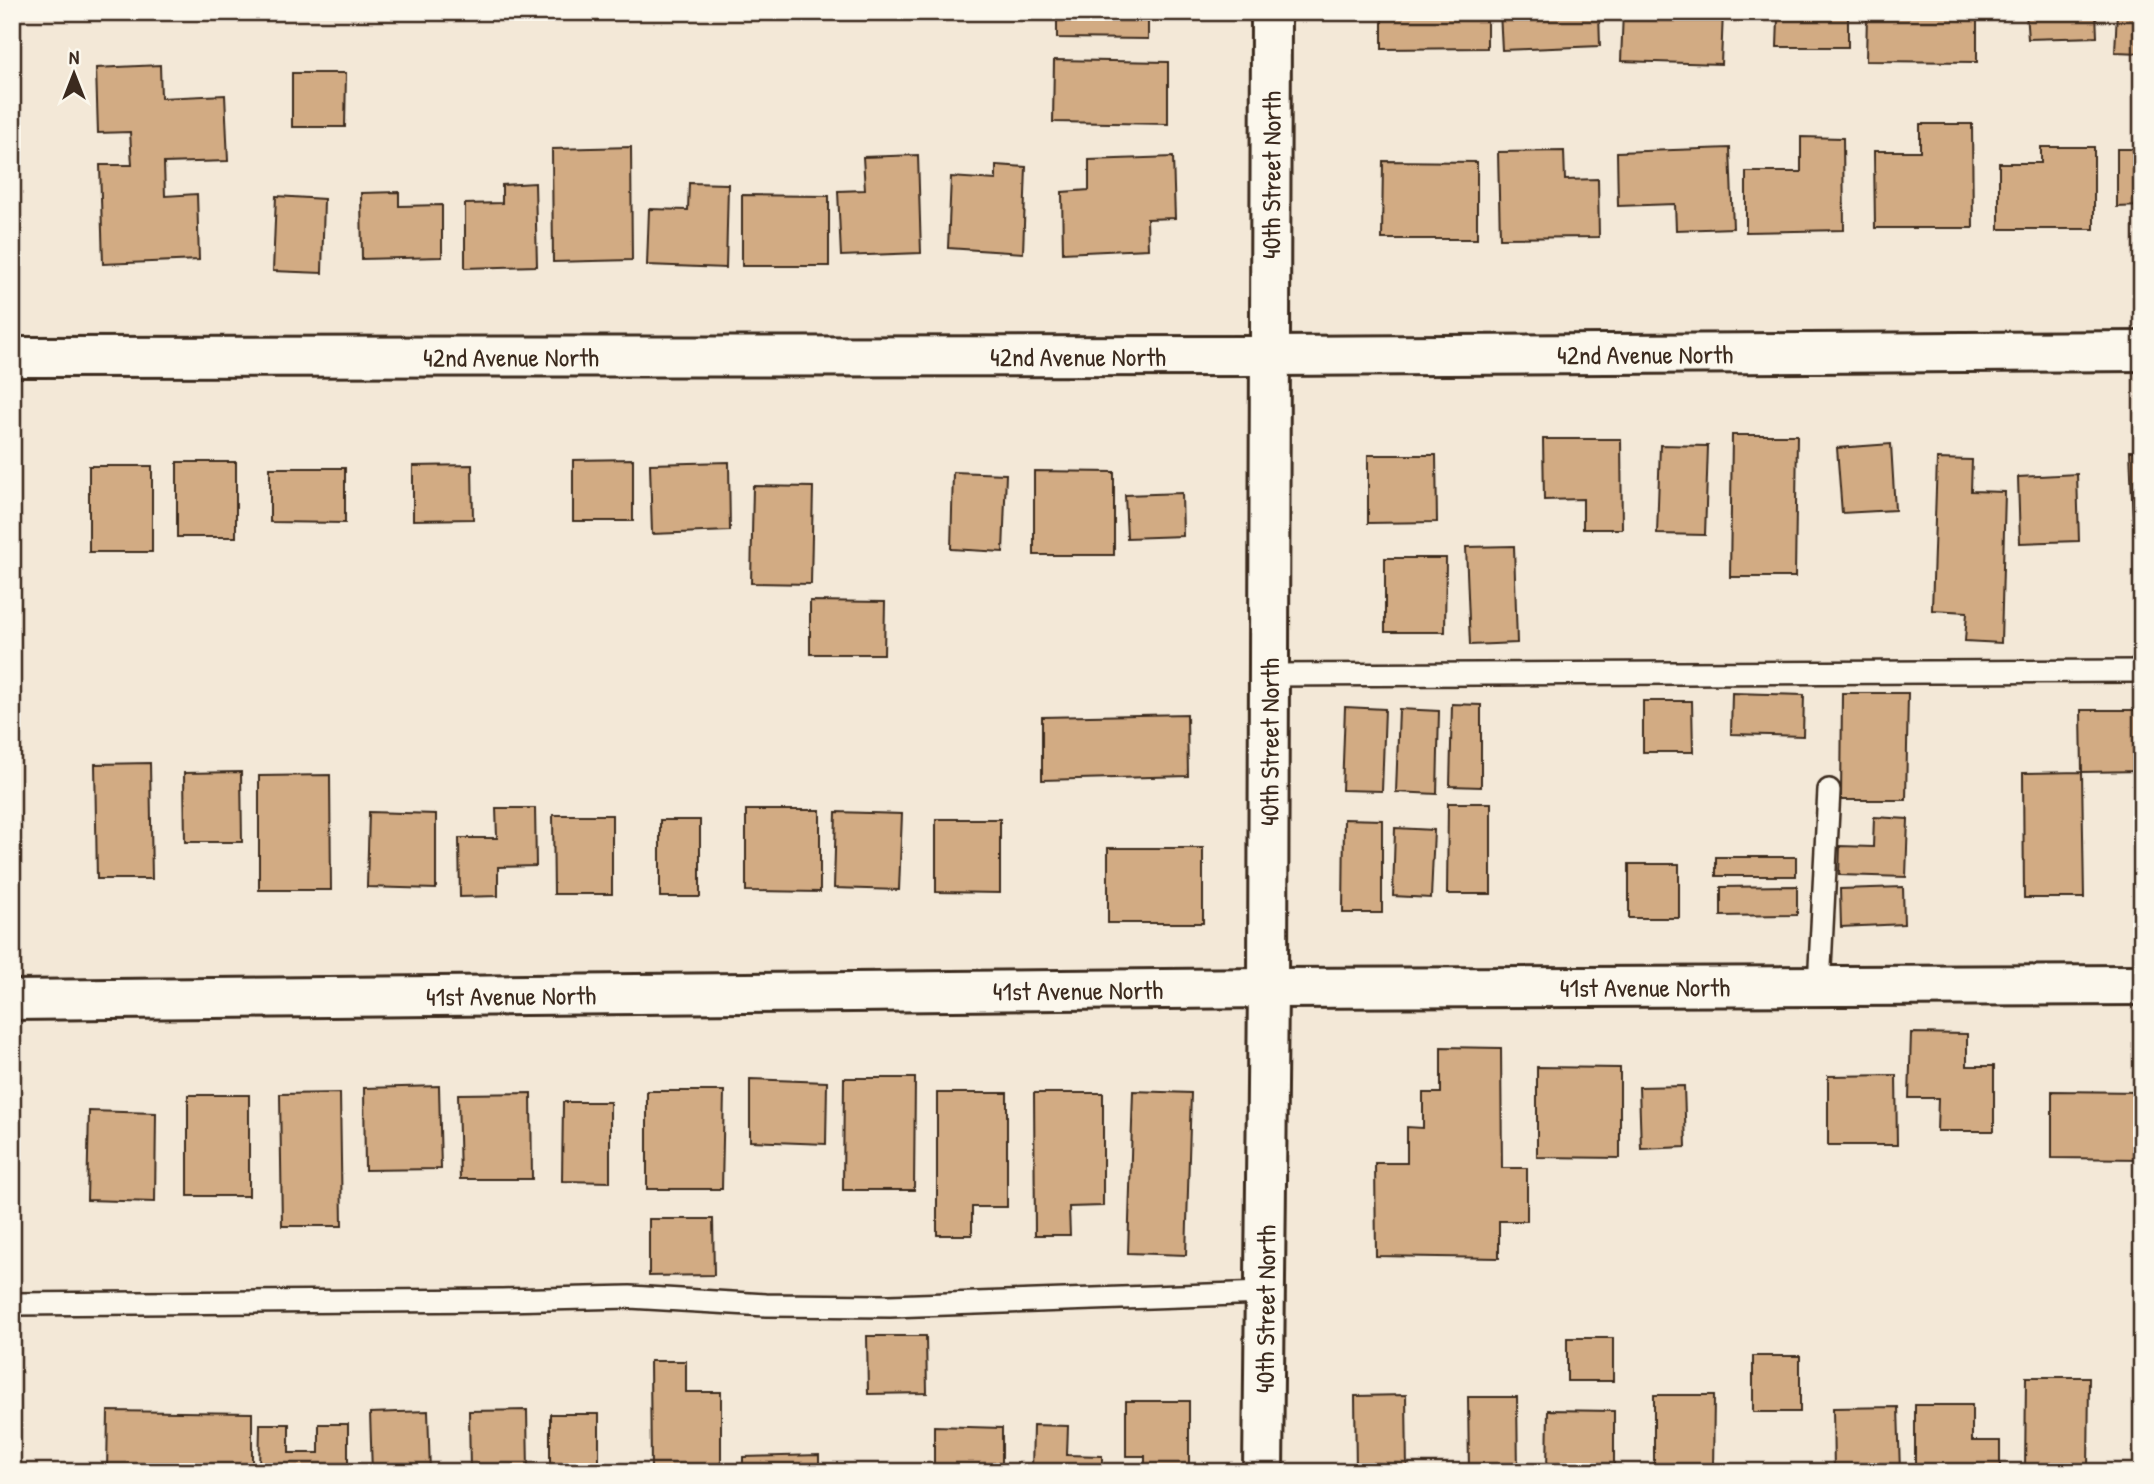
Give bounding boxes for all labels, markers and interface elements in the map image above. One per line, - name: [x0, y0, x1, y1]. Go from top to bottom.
- north arrow: [38, 38, 108, 108]
- text: N: [69, 44, 79, 70]
- street label: 40th Street North: [1253, 91, 1288, 259]
- street label: 42nd Avenue North: [1557, 336, 1733, 372]
- street label: 42nd Avenue North: [423, 339, 599, 374]
- street label: 42nd Avenue North: [990, 339, 1166, 374]
- street label: 40th Street North: [1251, 658, 1287, 826]
- street label: 41st Avenue North: [1560, 969, 1730, 1004]
- street label: 41st Avenue North: [993, 972, 1163, 1008]
- street label: 41st Avenue North: [426, 977, 596, 1014]
- street label: 40th Street North: [1246, 1225, 1283, 1393]

